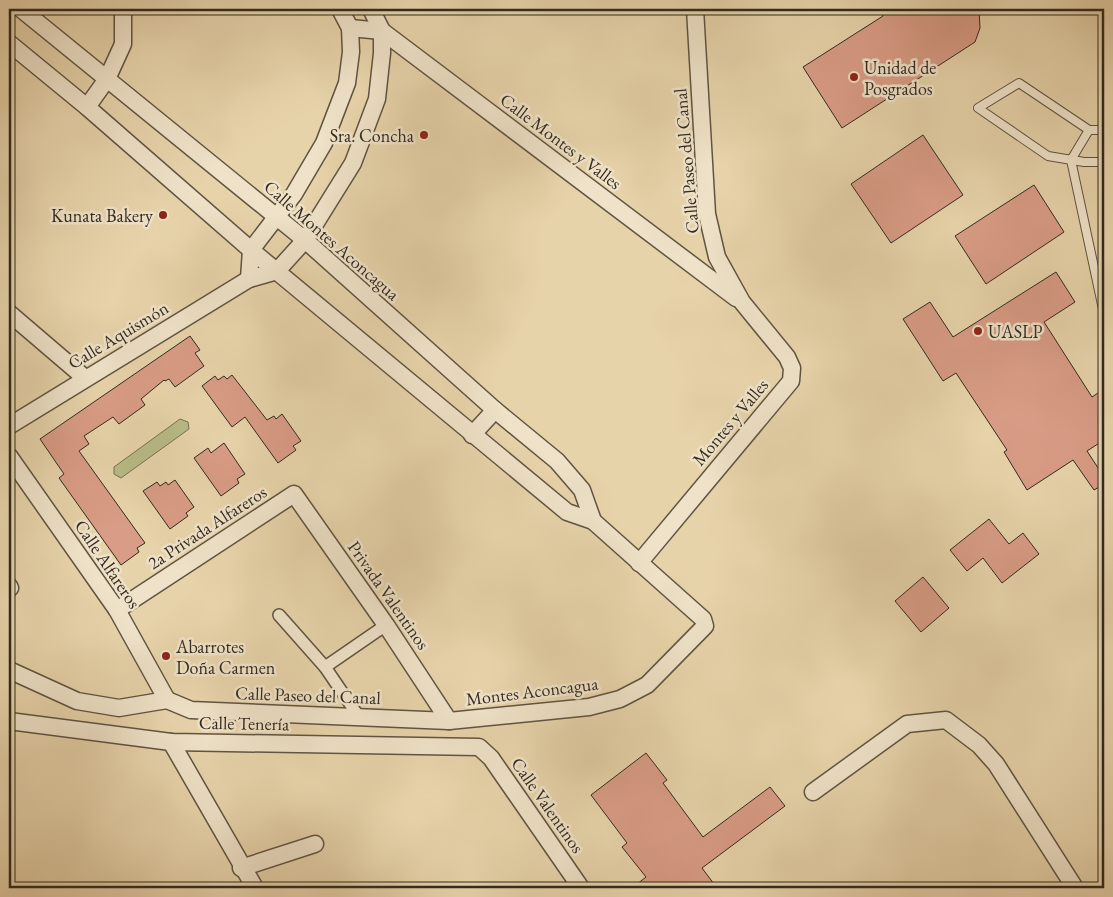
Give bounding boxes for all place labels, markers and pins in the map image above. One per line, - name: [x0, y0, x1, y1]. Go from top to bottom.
- place label: Unidad de Posgrados: [864, 56, 936, 100]
- marker: Unidad de Posgrados: [848, 71, 860, 83]
- place label: Sra. Concha: [330, 124, 415, 147]
- marker: Sra. Concha: [418, 129, 430, 141]
- place label: Kunata Bakery: [51, 204, 153, 227]
- marker: Kunata Bakery: [157, 209, 169, 221]
- place label: UASLP: [988, 320, 1043, 343]
- marker: UASLP: [972, 325, 984, 337]
- place label: Abarrotes Doña Carmen: [175, 635, 276, 679]
- marker: Abarrotes Doña Carmen: [160, 650, 172, 662]

